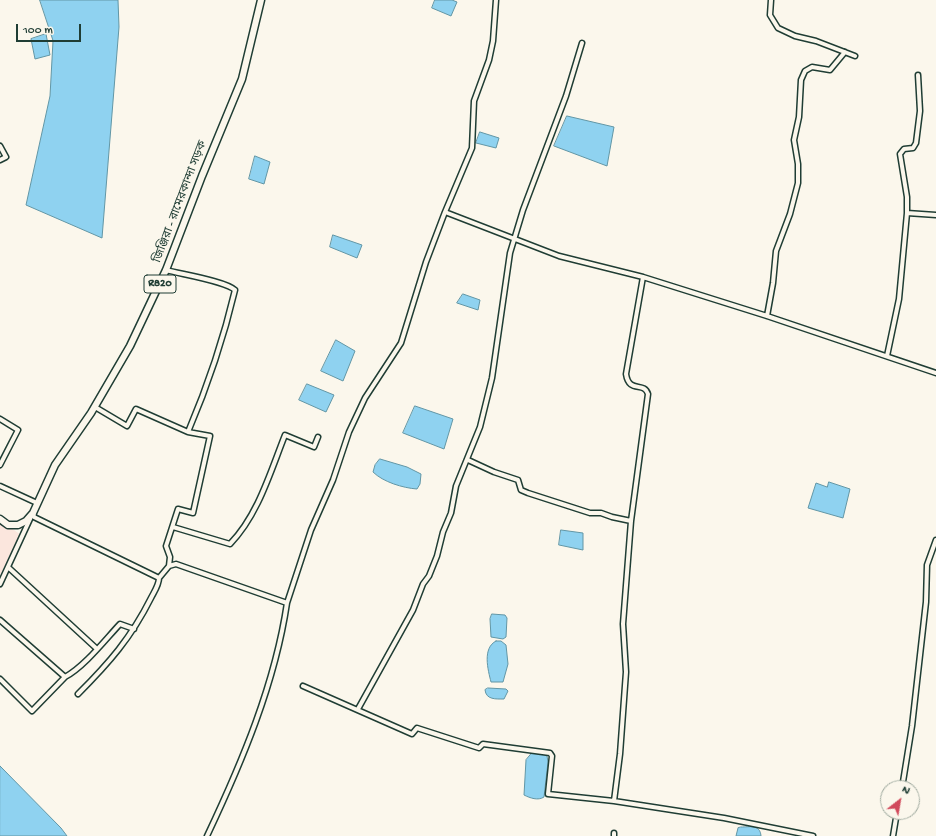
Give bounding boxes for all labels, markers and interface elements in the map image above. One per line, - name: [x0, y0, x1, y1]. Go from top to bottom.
- scale bar: [18, 16, 83, 42]
- text: 100 m: [23, 24, 53, 38]
- street label: জিঞ্জিরা - রামেরকান্দা সড়ক: [151, 139, 211, 265]
- road number: R820: [144, 275, 176, 293]
- north arrow: [880, 780, 920, 820]
- text: N: [899, 784, 912, 798]

